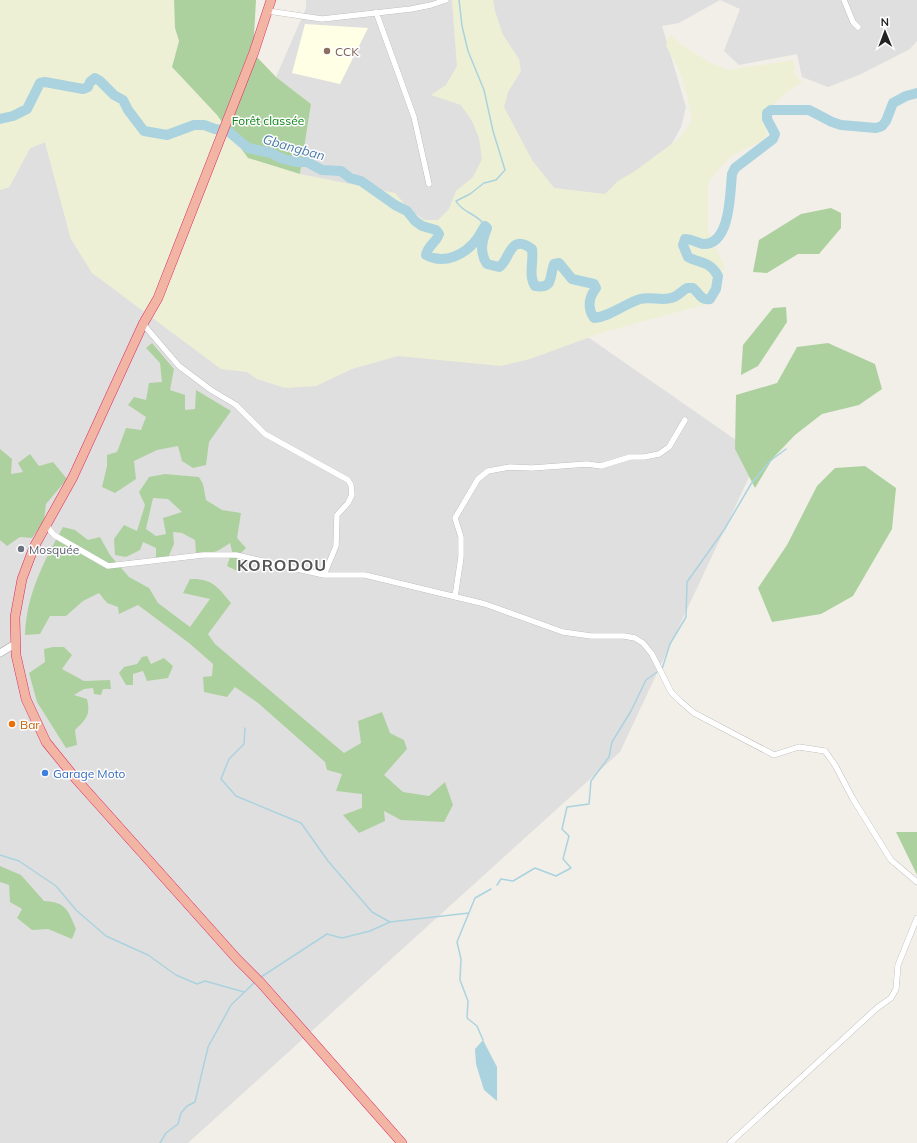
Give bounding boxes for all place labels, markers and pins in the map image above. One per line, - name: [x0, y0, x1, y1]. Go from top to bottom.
- place label: CCK: [335, 44, 359, 59]
- marker: CCK: [322, 46, 332, 56]
- place label: Mosquée: [29, 542, 79, 557]
- marker: Mosquée: [16, 544, 26, 554]
- place label: Bar: [20, 717, 40, 732]
- marker: Bar: [7, 719, 17, 729]
- place label: Garage Moto: [53, 766, 126, 781]
- marker: Garage Moto: [40, 768, 50, 778]

